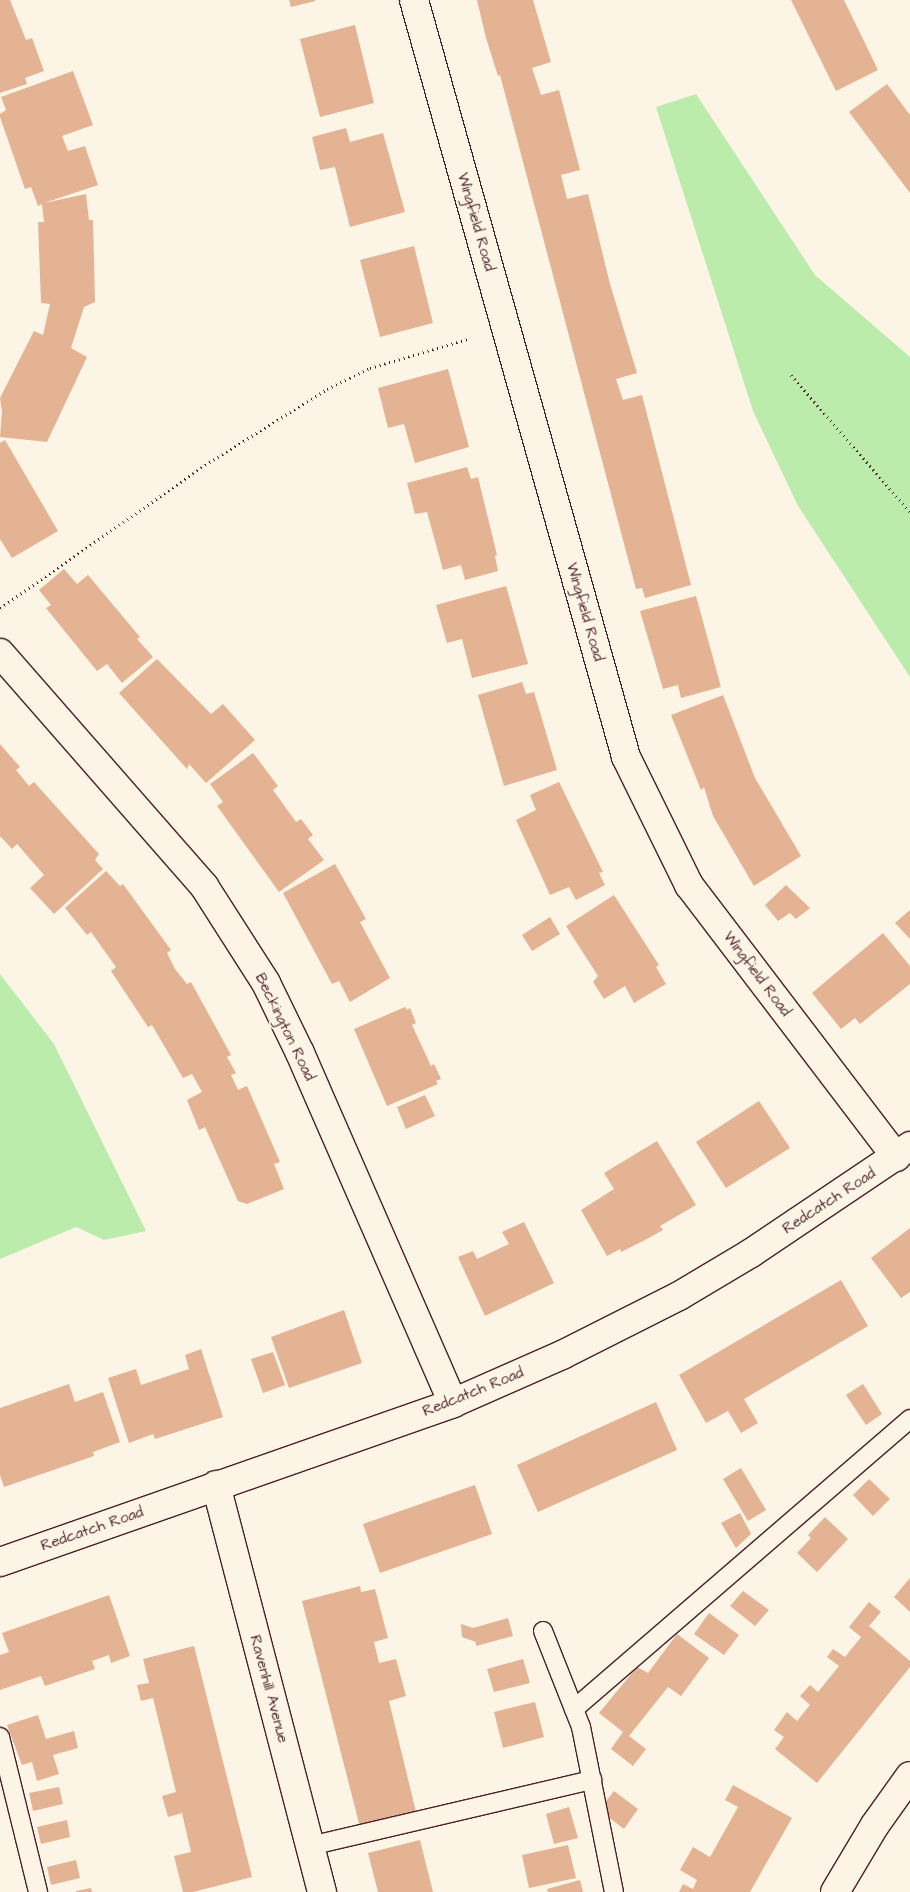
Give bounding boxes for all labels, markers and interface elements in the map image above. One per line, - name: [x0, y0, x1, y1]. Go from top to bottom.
- street label: Wingfield Road: [453, 171, 499, 273]
- street label: Wingfield Road: [562, 561, 608, 663]
- street label: Wingfield Road: [719, 928, 795, 1020]
- street label: Beckington Road: [251, 970, 319, 1084]
- street label: Redcatch Road: [779, 1164, 879, 1238]
- street label: Redcatch Road: [420, 1364, 526, 1420]
- street label: Redcatch Road: [38, 1503, 146, 1555]
- street label: Ravenhill Avenue: [246, 1633, 292, 1745]

